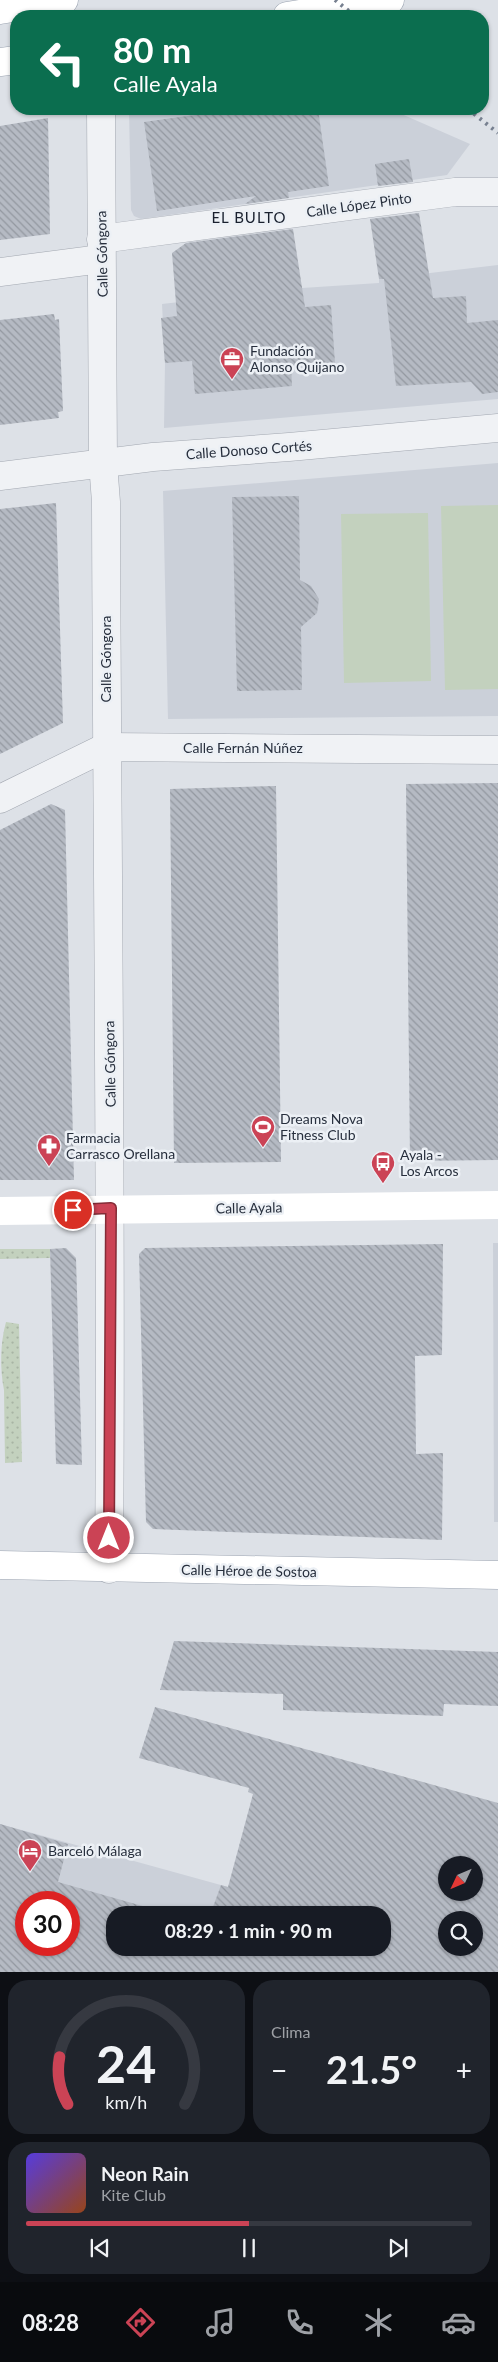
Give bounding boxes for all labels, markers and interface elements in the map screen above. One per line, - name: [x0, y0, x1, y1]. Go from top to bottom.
- text: 80 m: [113, 28, 191, 70]
- icon: left: [30, 30, 95, 95]
- text: Calle Ayala: [113, 70, 218, 97]
- street label: Calle López Pinto: [305, 189, 413, 220]
- district label: EL BULTO: [211, 208, 287, 226]
- street label: Calle Góngora: [92, 210, 111, 298]
- place label: Fundación Alonso Quijano: [250, 342, 344, 375]
- office icon: Fundación Alonso Quijano: [219, 346, 245, 380]
- street label: Calle Donoso Cortés: [185, 437, 313, 462]
- street label: Calle Góngora: [97, 616, 114, 702]
- street label: Calle Fernán Núñez: [183, 739, 303, 756]
- street label: Calle Góngora: [100, 1020, 119, 1108]
- place label: Dreams Nova Fitness Club: [280, 1110, 363, 1143]
- sports icon: Dreams Nova Fitness Club: [250, 1114, 276, 1148]
- place label: Farmacia Carrasco Orellana: [66, 1129, 175, 1162]
- pharmacy icon: Farmacia Carrasco Orellana: [36, 1133, 62, 1167]
- place label: Ayala - Los Arcos: [400, 1146, 459, 1179]
- bus stop icon: Ayala - Los Arcos: [370, 1150, 396, 1184]
- pin: [52, 1189, 94, 1231]
- icon: arrive: [59, 1196, 87, 1224]
- street label: Calle Ayala: [216, 1198, 282, 1217]
- position arrow: [82, 1511, 134, 1563]
- street label: Calle Héroe de Sostoa: [181, 1561, 317, 1580]
- hotel icon: Barceló Málaga: [17, 1838, 43, 1872]
- place label: Barceló Málaga: [48, 1842, 142, 1859]
- north arrow: [438, 1856, 482, 1901]
- map controls: [438, 1856, 483, 1956]
- speed limit sign: 30: [15, 1891, 80, 1956]
- button: search: [438, 1911, 483, 1956]
- text: 08:29 · 1 min · 90 m: [165, 1919, 332, 1942]
- text: Clima: [271, 2022, 310, 2041]
- text: 24: [96, 2032, 157, 2094]
- text: 21.5°: [326, 2046, 417, 2092]
- text: −: [271, 2053, 287, 2087]
- text: +: [456, 2053, 472, 2087]
- text: km/h: [106, 2091, 147, 2113]
- text: Neon Rain: [101, 2162, 189, 2185]
- text: Kite Club: [101, 2185, 166, 2204]
- icon: previous: [86, 2234, 114, 2262]
- icon: pause: [235, 2234, 263, 2262]
- icon: next: [384, 2234, 412, 2262]
- icon: directions: [123, 2305, 158, 2340]
- icon: music: [203, 2305, 238, 2340]
- icon: phone: [282, 2305, 317, 2340]
- icon: climate: [361, 2305, 396, 2340]
- icon: car: [441, 2305, 476, 2340]
- text: 08:28: [22, 2309, 79, 2336]

